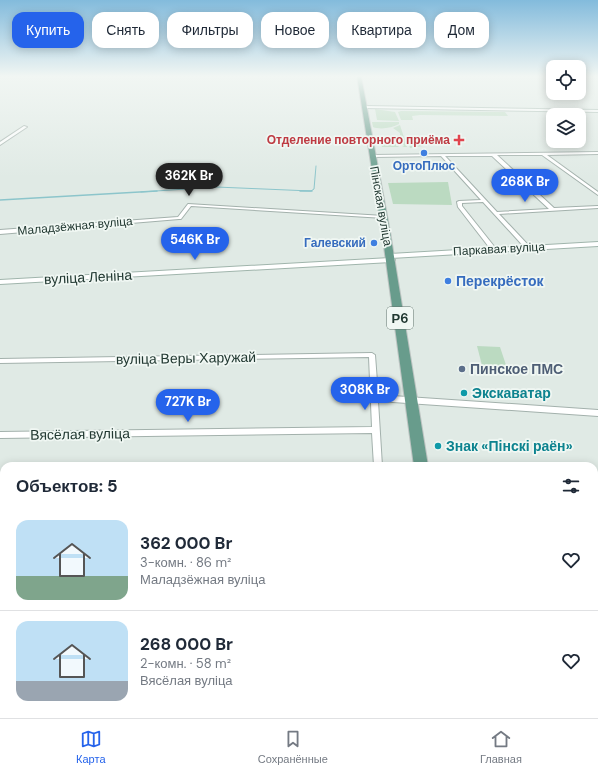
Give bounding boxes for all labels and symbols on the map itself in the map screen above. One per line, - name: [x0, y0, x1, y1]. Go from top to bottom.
- place label: Отделение повторного приёма: [267, 132, 450, 148]
- marker: Отделение повторного приёма: [453, 134, 465, 146]
- marker: ОртоПлюс: [419, 148, 429, 158]
- place label: ОртоПлюс: [393, 158, 456, 174]
- pin: 362K Br: [152, 163, 226, 197]
- street label: Пінская вуліца: [366, 165, 396, 248]
- pin: 268K Br: [488, 169, 562, 203]
- street label: Маладзёжная вуліца: [17, 213, 134, 239]
- pin: 546K Br: [158, 227, 232, 261]
- place label: Галевский: [304, 235, 366, 251]
- marker: Галевский: [369, 238, 379, 248]
- street label: Паркавая вуліца: [453, 239, 546, 259]
- street label: вуліца Леніна: [44, 266, 133, 288]
- place label: Перекрёсток: [456, 272, 545, 290]
- marker: Перекрёсток: [443, 276, 453, 286]
- road number: Р6: [387, 307, 413, 329]
- street label: вуліца Веры Харужай: [116, 348, 256, 368]
- place label: Пинское ПМС: [470, 360, 563, 378]
- marker: Пинское ПМС: [457, 364, 467, 374]
- pin: 308K Br: [328, 377, 402, 411]
- place label: Экскаватар: [472, 384, 551, 402]
- marker: Экскаватар: [459, 388, 469, 398]
- pin: 727K Br: [151, 389, 225, 423]
- street label: Вясёлая вуліца: [30, 424, 130, 444]
- place label: Знак «Пінскі раён»: [446, 437, 573, 455]
- marker: Знак «Пінскі раён»: [433, 441, 443, 451]

